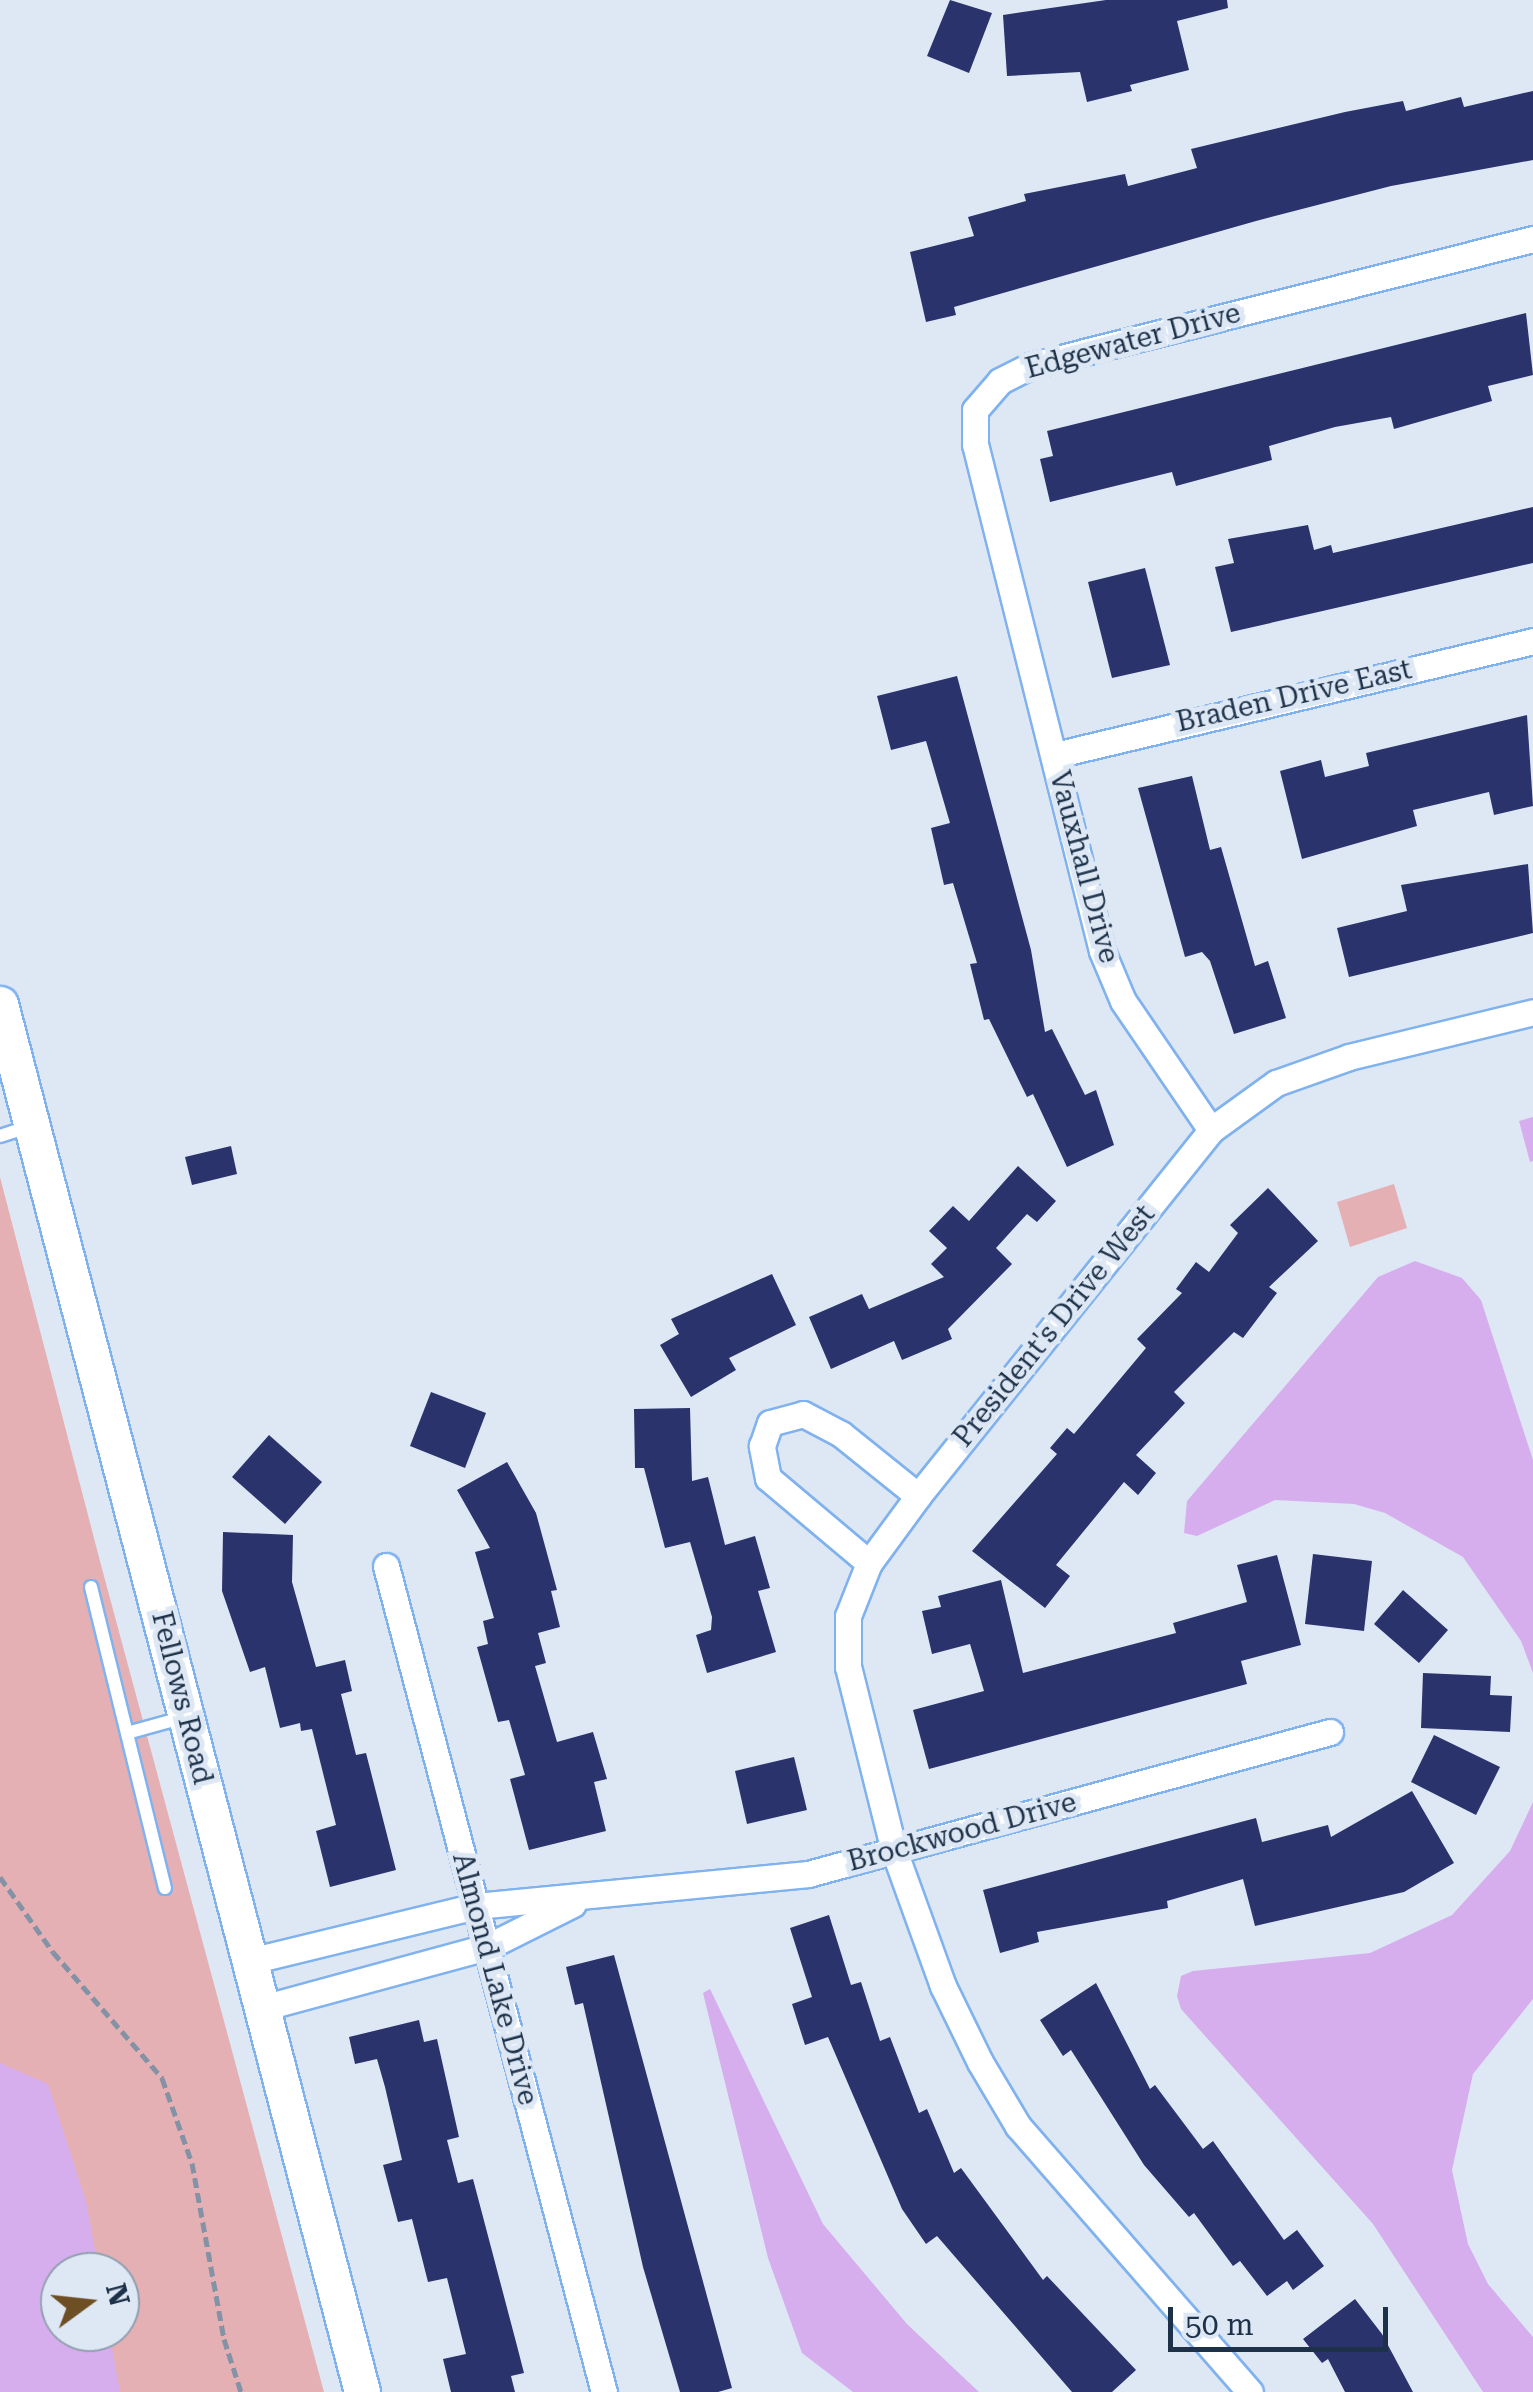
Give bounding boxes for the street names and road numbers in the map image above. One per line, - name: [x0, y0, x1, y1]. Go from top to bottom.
- street label: Edgewater Drive: [1022, 296, 1244, 386]
- street label: Braden Drive East: [1173, 653, 1415, 739]
- street label: Vauxhall Drive: [1042, 767, 1126, 967]
- street label: President's Drive West: [946, 1198, 1162, 1454]
- street label: Fellows Road: [144, 1608, 220, 1788]
- street label: Brockwood Drive: [844, 1785, 1080, 1879]
- street label: Almond Lake Drive: [445, 1849, 545, 2109]

